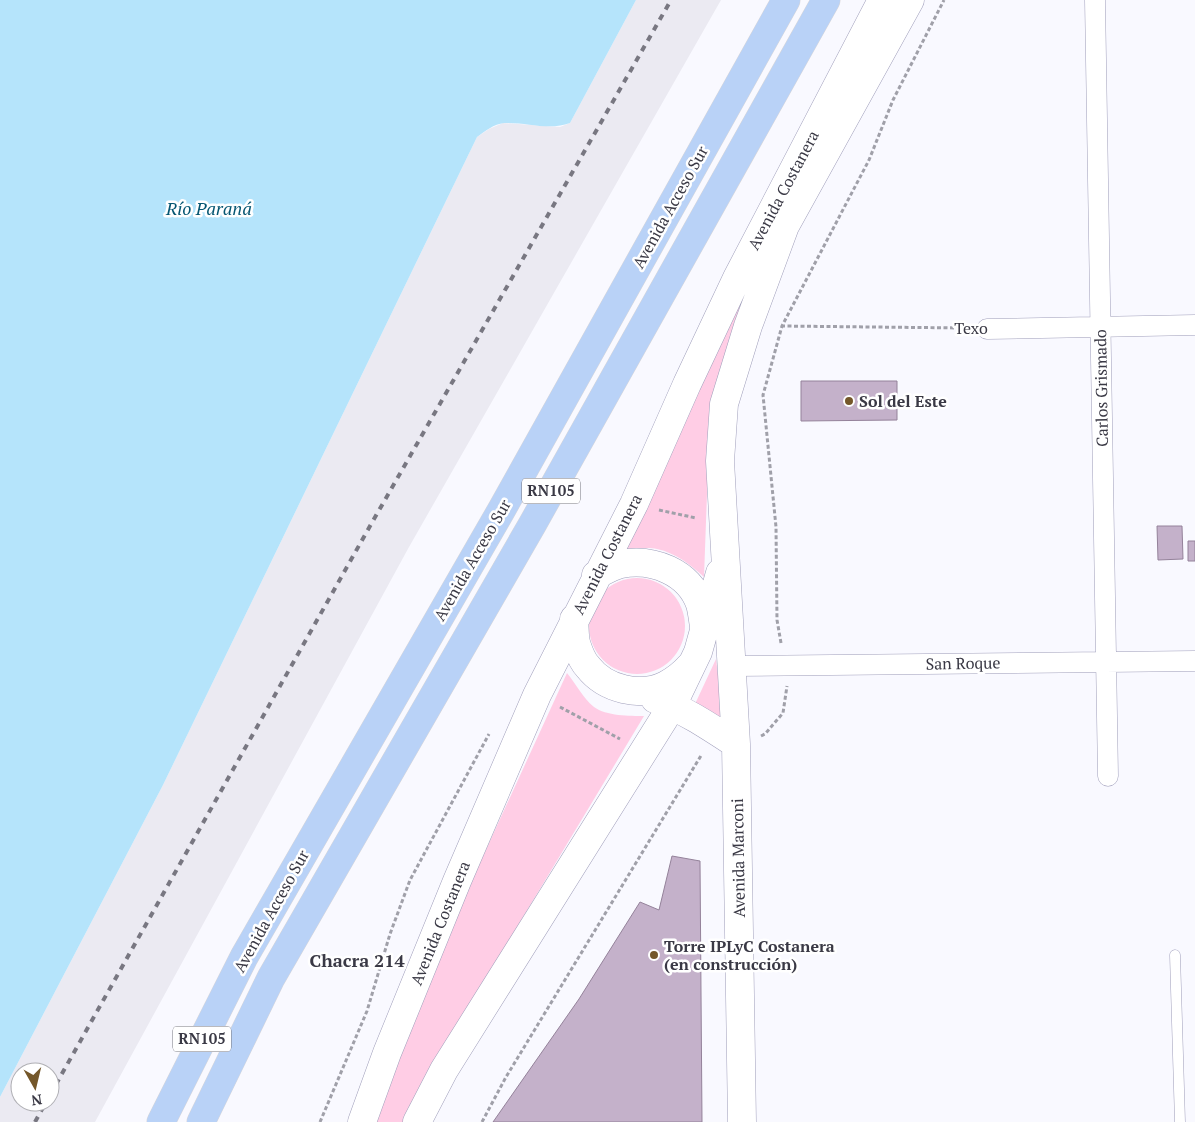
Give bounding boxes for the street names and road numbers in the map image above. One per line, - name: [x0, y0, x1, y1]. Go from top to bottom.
- street label: Avenida Costanera: [742, 126, 824, 254]
- street label: Avenida Acceso Sur: [627, 141, 713, 272]
- street label: Texo: [954, 317, 988, 339]
- street label: Carlos Grismado: [1089, 329, 1113, 447]
- road number: RN105: [522, 478, 580, 504]
- street label: Avenida Costanera: [567, 490, 647, 618]
- street label: Avenida Acceso Sur: [428, 495, 516, 625]
- street label: San Roque: [925, 651, 1001, 675]
- street label: Avenida Marconi: [726, 798, 750, 918]
- street label: Avenida Acceso Sur: [228, 845, 314, 976]
- street label: Avenida Costanera: [405, 858, 475, 988]
- road number: RN105: [173, 1026, 231, 1052]

